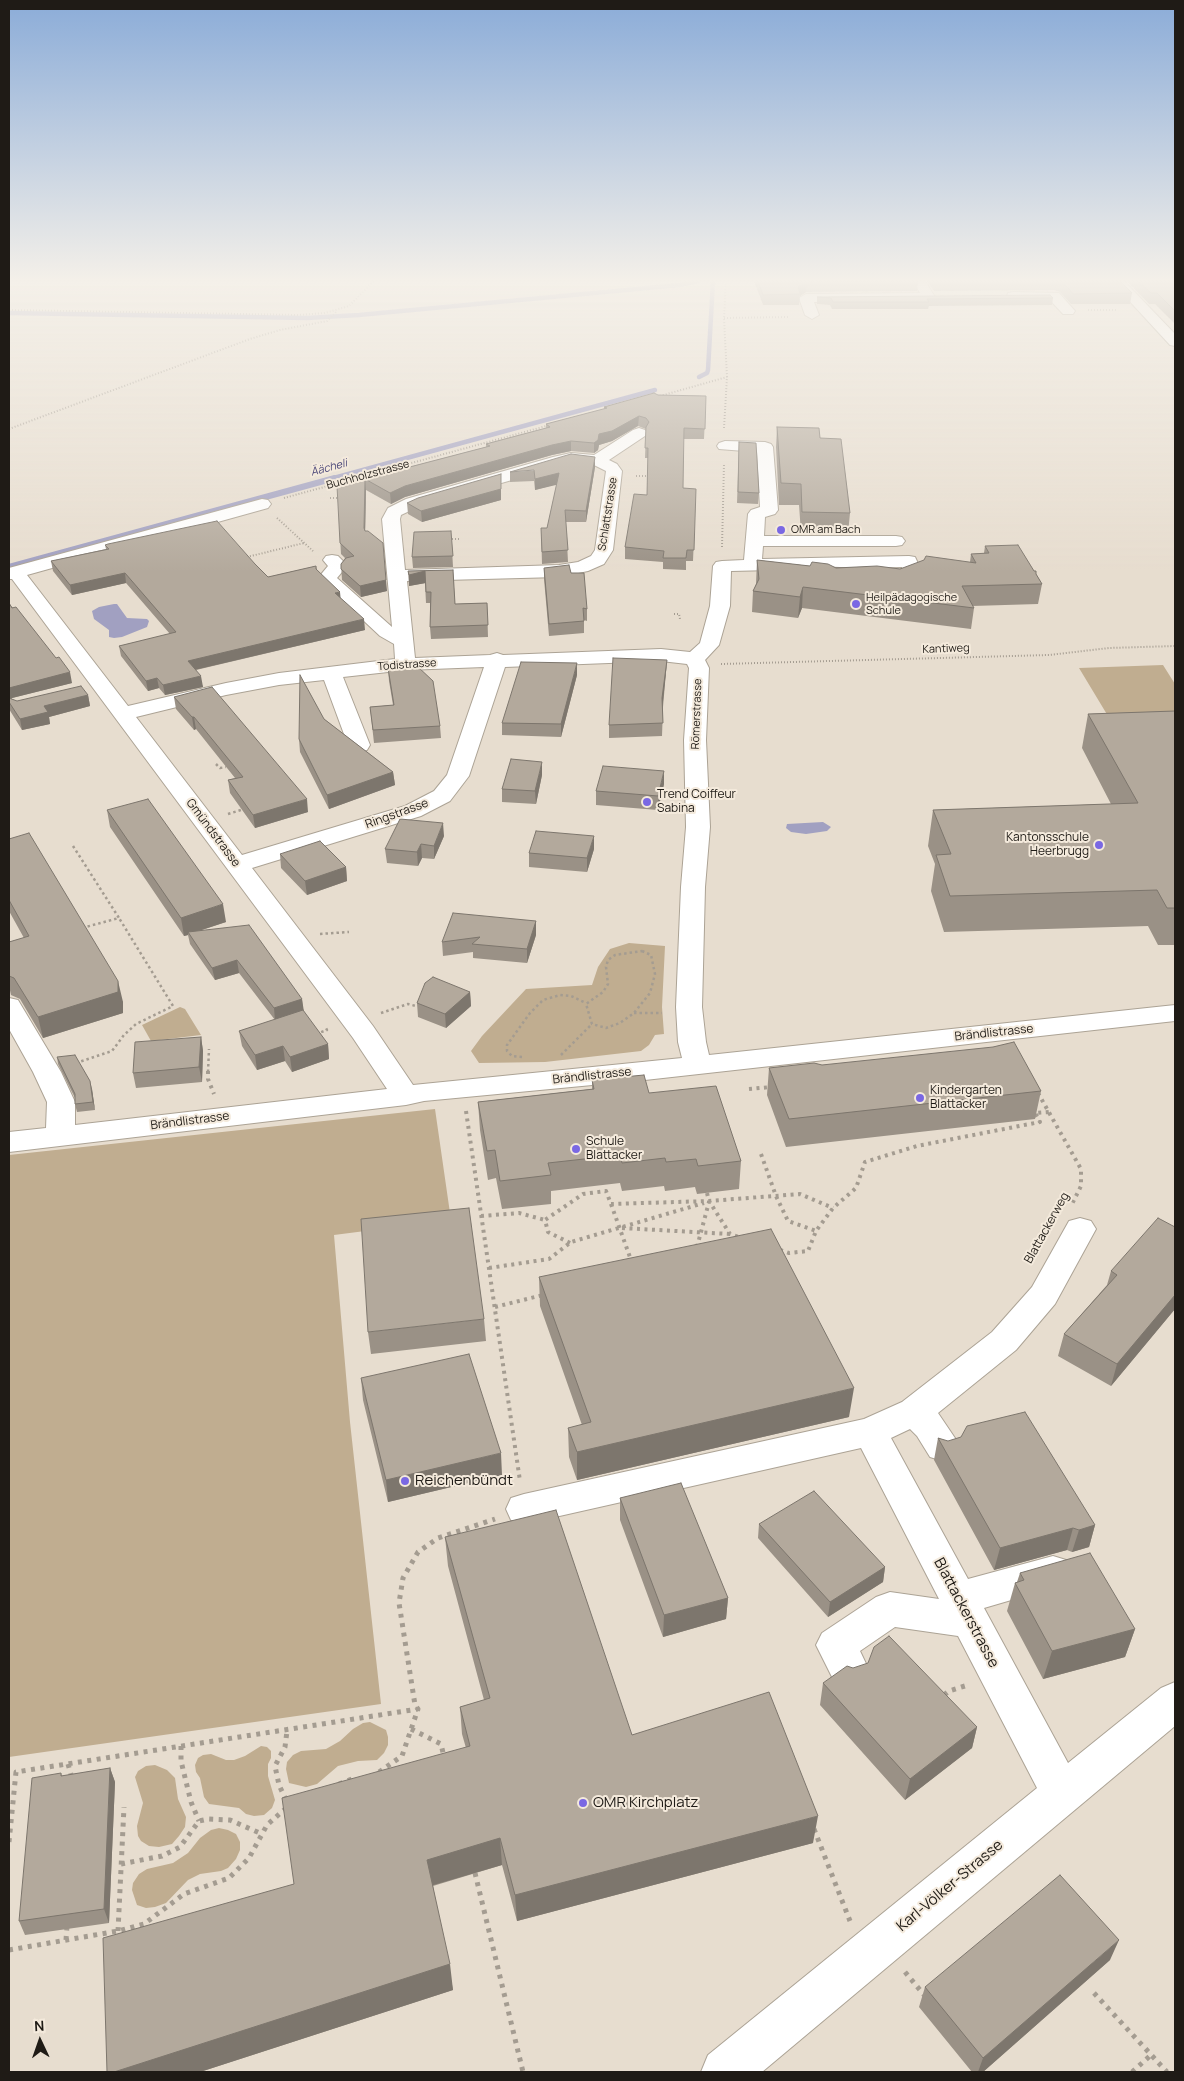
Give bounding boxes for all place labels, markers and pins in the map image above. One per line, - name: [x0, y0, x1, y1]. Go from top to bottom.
- place label: OMR am Bach: [791, 523, 860, 537]
- marker: OMR am Bach: [775, 524, 787, 536]
- place label: Heilpädagogische Schule: [866, 591, 957, 617]
- marker: Heilpädagogische Schule: [850, 598, 862, 610]
- place label: Trend Coiffeur Sabina: [657, 788, 736, 816]
- marker: Trend Coiffeur Sabina: [641, 796, 653, 808]
- place label: Kantonsschule Heerbrugg: [1006, 831, 1089, 859]
- marker: Kantonsschule Heerbrugg: [1093, 839, 1105, 851]
- place label: Kindergarten Blattacker: [930, 1084, 1002, 1112]
- marker: Kindergarten Blattacker: [914, 1092, 926, 1104]
- place label: Schule Blattacker: [586, 1135, 642, 1163]
- marker: Schule Blattacker: [570, 1143, 582, 1155]
- place label: Reichenbündt: [415, 1472, 513, 1490]
- marker: Reichenbündt: [399, 1475, 411, 1487]
- place label: OMR Kirchplatz: [593, 1794, 698, 1812]
- marker: OMR Kirchplatz: [577, 1797, 589, 1809]

